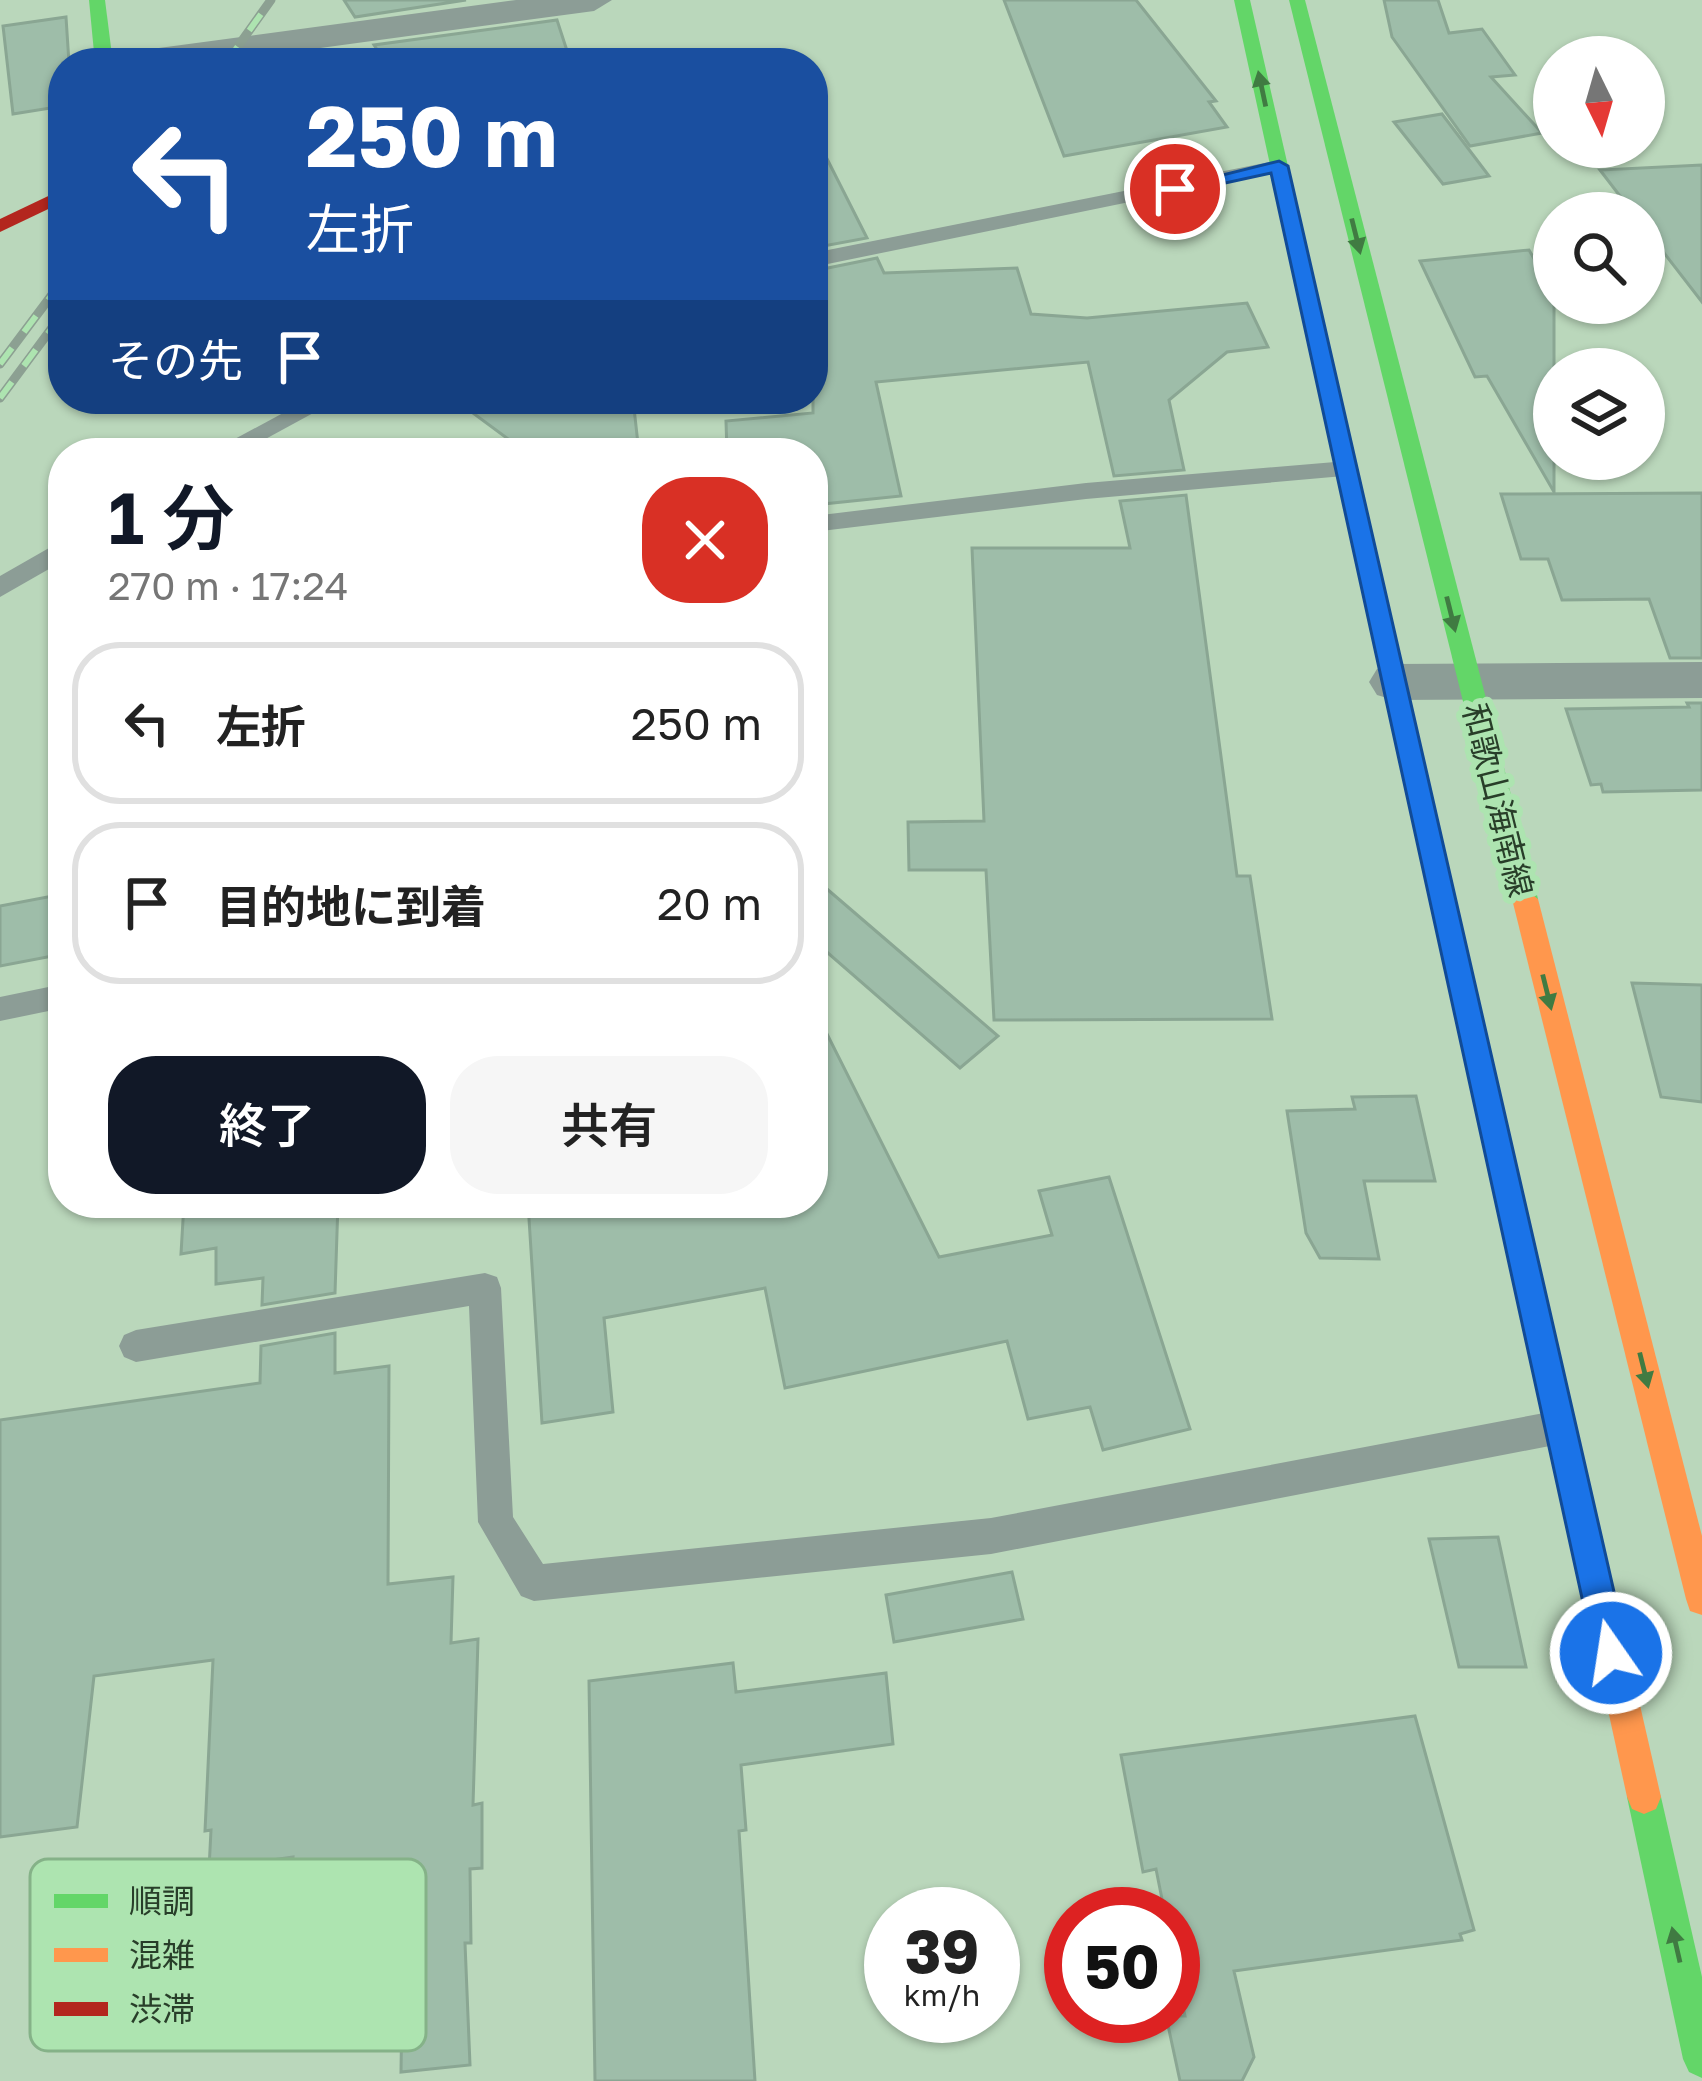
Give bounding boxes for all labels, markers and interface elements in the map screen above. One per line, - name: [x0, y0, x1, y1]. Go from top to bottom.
- north arrow: [1533, 36, 1665, 168]
- map controls: [1533, 36, 1665, 480]
- one-way arrow: [1251, 69, 1270, 107]
- text: 250 m: [306, 85, 558, 185]
- icon: left: [108, 96, 264, 252]
- pin: [1124, 138, 1226, 240]
- icon: arrive: [1142, 156, 1208, 222]
- button: search: [1533, 192, 1665, 324]
- text: 左折: [306, 196, 414, 261]
- one-way arrow: [1347, 217, 1366, 254]
- icon: arrive: [267, 324, 333, 390]
- text: その先: [108, 333, 243, 387]
- button: layers: [1533, 348, 1665, 480]
- text: 1 分: [108, 473, 234, 560]
- button: close: [642, 477, 768, 603]
- text: 270 m · 17:24: [108, 562, 349, 609]
- one-way arrow: [1442, 596, 1461, 633]
- icon: left: [114, 690, 180, 756]
- text: 250 m: [631, 696, 762, 750]
- text: 左折: [216, 699, 306, 753]
- street label: 和歌山海南線: [1456, 699, 1541, 901]
- icon: arrive: [114, 870, 180, 936]
- text: 20 m: [657, 876, 762, 930]
- text: 目的地に到着: [216, 879, 486, 933]
- one-way arrow: [1538, 973, 1557, 1010]
- button: 終了: [108, 1056, 426, 1194]
- button: 共有: [450, 1056, 768, 1194]
- one-way arrow: [1635, 1351, 1654, 1388]
- position arrow: [1548, 1590, 1674, 1716]
- legend: [30, 1859, 426, 2051]
- text: 順調: [129, 1881, 195, 1920]
- speed limit sign: 50: [1044, 1887, 1200, 2043]
- text: 39: [905, 1914, 979, 1986]
- one-way arrow: [1666, 1926, 1685, 1964]
- text: 混雑: [129, 1935, 195, 1974]
- text: km/h: [904, 1977, 980, 2013]
- text: 渋滞: [129, 1989, 195, 2028]

